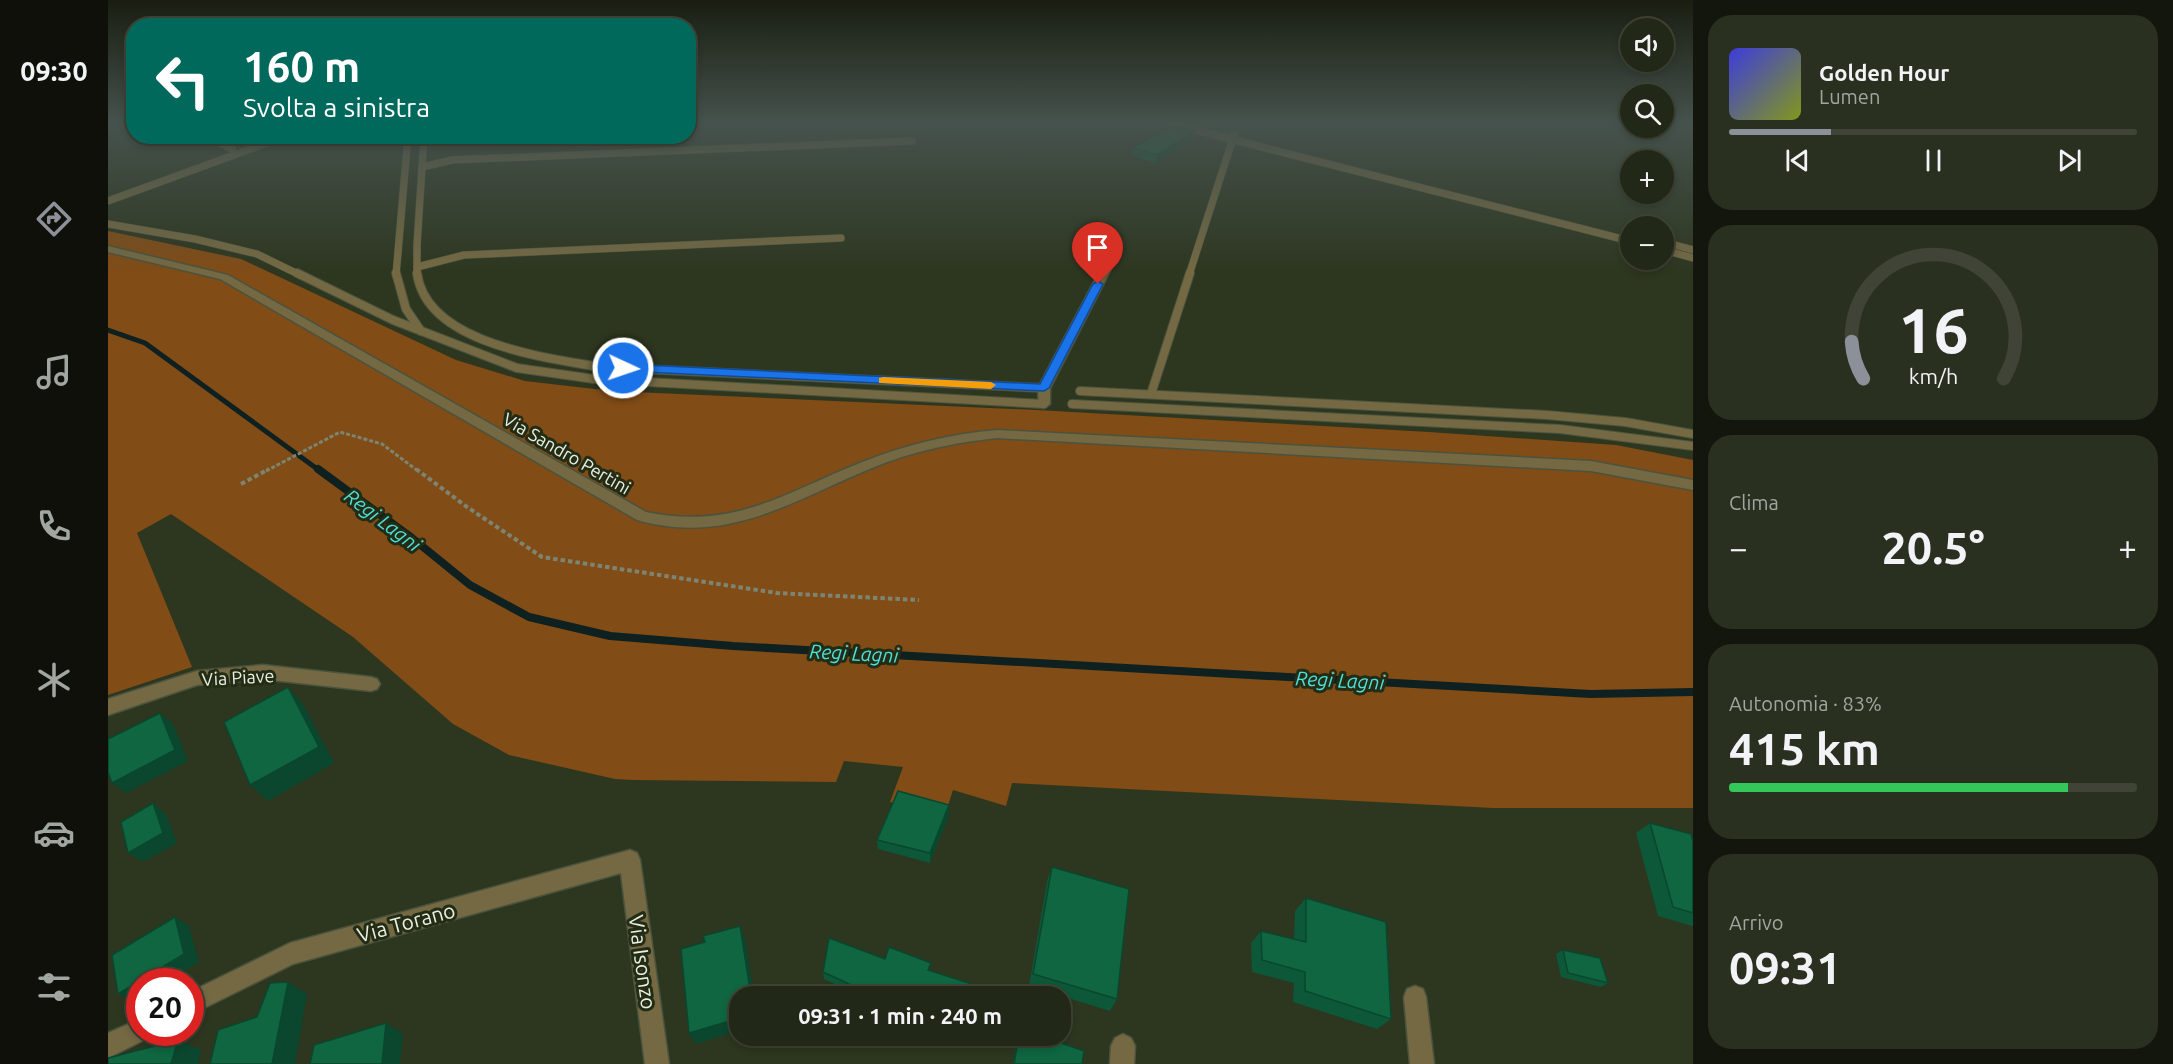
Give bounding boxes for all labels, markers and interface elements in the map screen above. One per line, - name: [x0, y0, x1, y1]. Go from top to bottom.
- map controls: [1620, 18, 1674, 270]
- button: sound: [1620, 18, 1674, 72]
- icon: left: [144, 42, 222, 120]
- text: 160 m: [243, 43, 360, 90]
- text: 09:30: [20, 56, 88, 86]
- text: Golden Hour: [1819, 60, 1949, 85]
- button: search: [1620, 84, 1674, 138]
- text: Lumen: [1819, 85, 1880, 108]
- text: Svolta a sinistra: [243, 92, 430, 122]
- icon: previous: [1781, 144, 1814, 177]
- icon: pause: [1917, 144, 1950, 177]
- icon: next: [2053, 144, 2086, 177]
- button: +: [1620, 150, 1674, 204]
- icon: directions: [33, 198, 75, 240]
- button: −: [1620, 216, 1674, 270]
- pin: [1072, 222, 1123, 284]
- icon: arrive: [1081, 231, 1114, 264]
- text: 16: [1898, 295, 1968, 365]
- position arrow: [591, 336, 655, 400]
- icon: music: [33, 351, 75, 393]
- text: km/h: [1908, 365, 1958, 389]
- street label: Via Sandro Pertini: [500, 408, 634, 498]
- water label: Regi Lagni: [340, 484, 426, 557]
- text: Clima: [1729, 491, 1779, 514]
- icon: phone: [33, 505, 75, 547]
- text: 20.5°: [1881, 522, 1985, 573]
- text: −: [1729, 529, 1748, 566]
- text: +: [2118, 529, 2137, 566]
- water label: Regi Lagni: [809, 639, 900, 667]
- icon: climate: [33, 659, 75, 701]
- street label: Via Piave: [201, 665, 275, 689]
- water label: Regi Lagni: [1295, 666, 1386, 694]
- text: Autonomia · 83%: [1729, 692, 1882, 715]
- text: 415 km: [1729, 723, 1880, 774]
- icon: car: [33, 812, 75, 854]
- street label: Via Torano: [354, 897, 458, 947]
- text: Arrivo: [1729, 911, 1783, 934]
- street label: Via Isonzo: [624, 913, 662, 1011]
- text: 09:31: [1729, 942, 1842, 993]
- icon: filters: [33, 966, 75, 1008]
- speed limit sign: 20: [126, 968, 204, 1046]
- text: 09:31 · 1 min · 240 m: [798, 1003, 1002, 1028]

